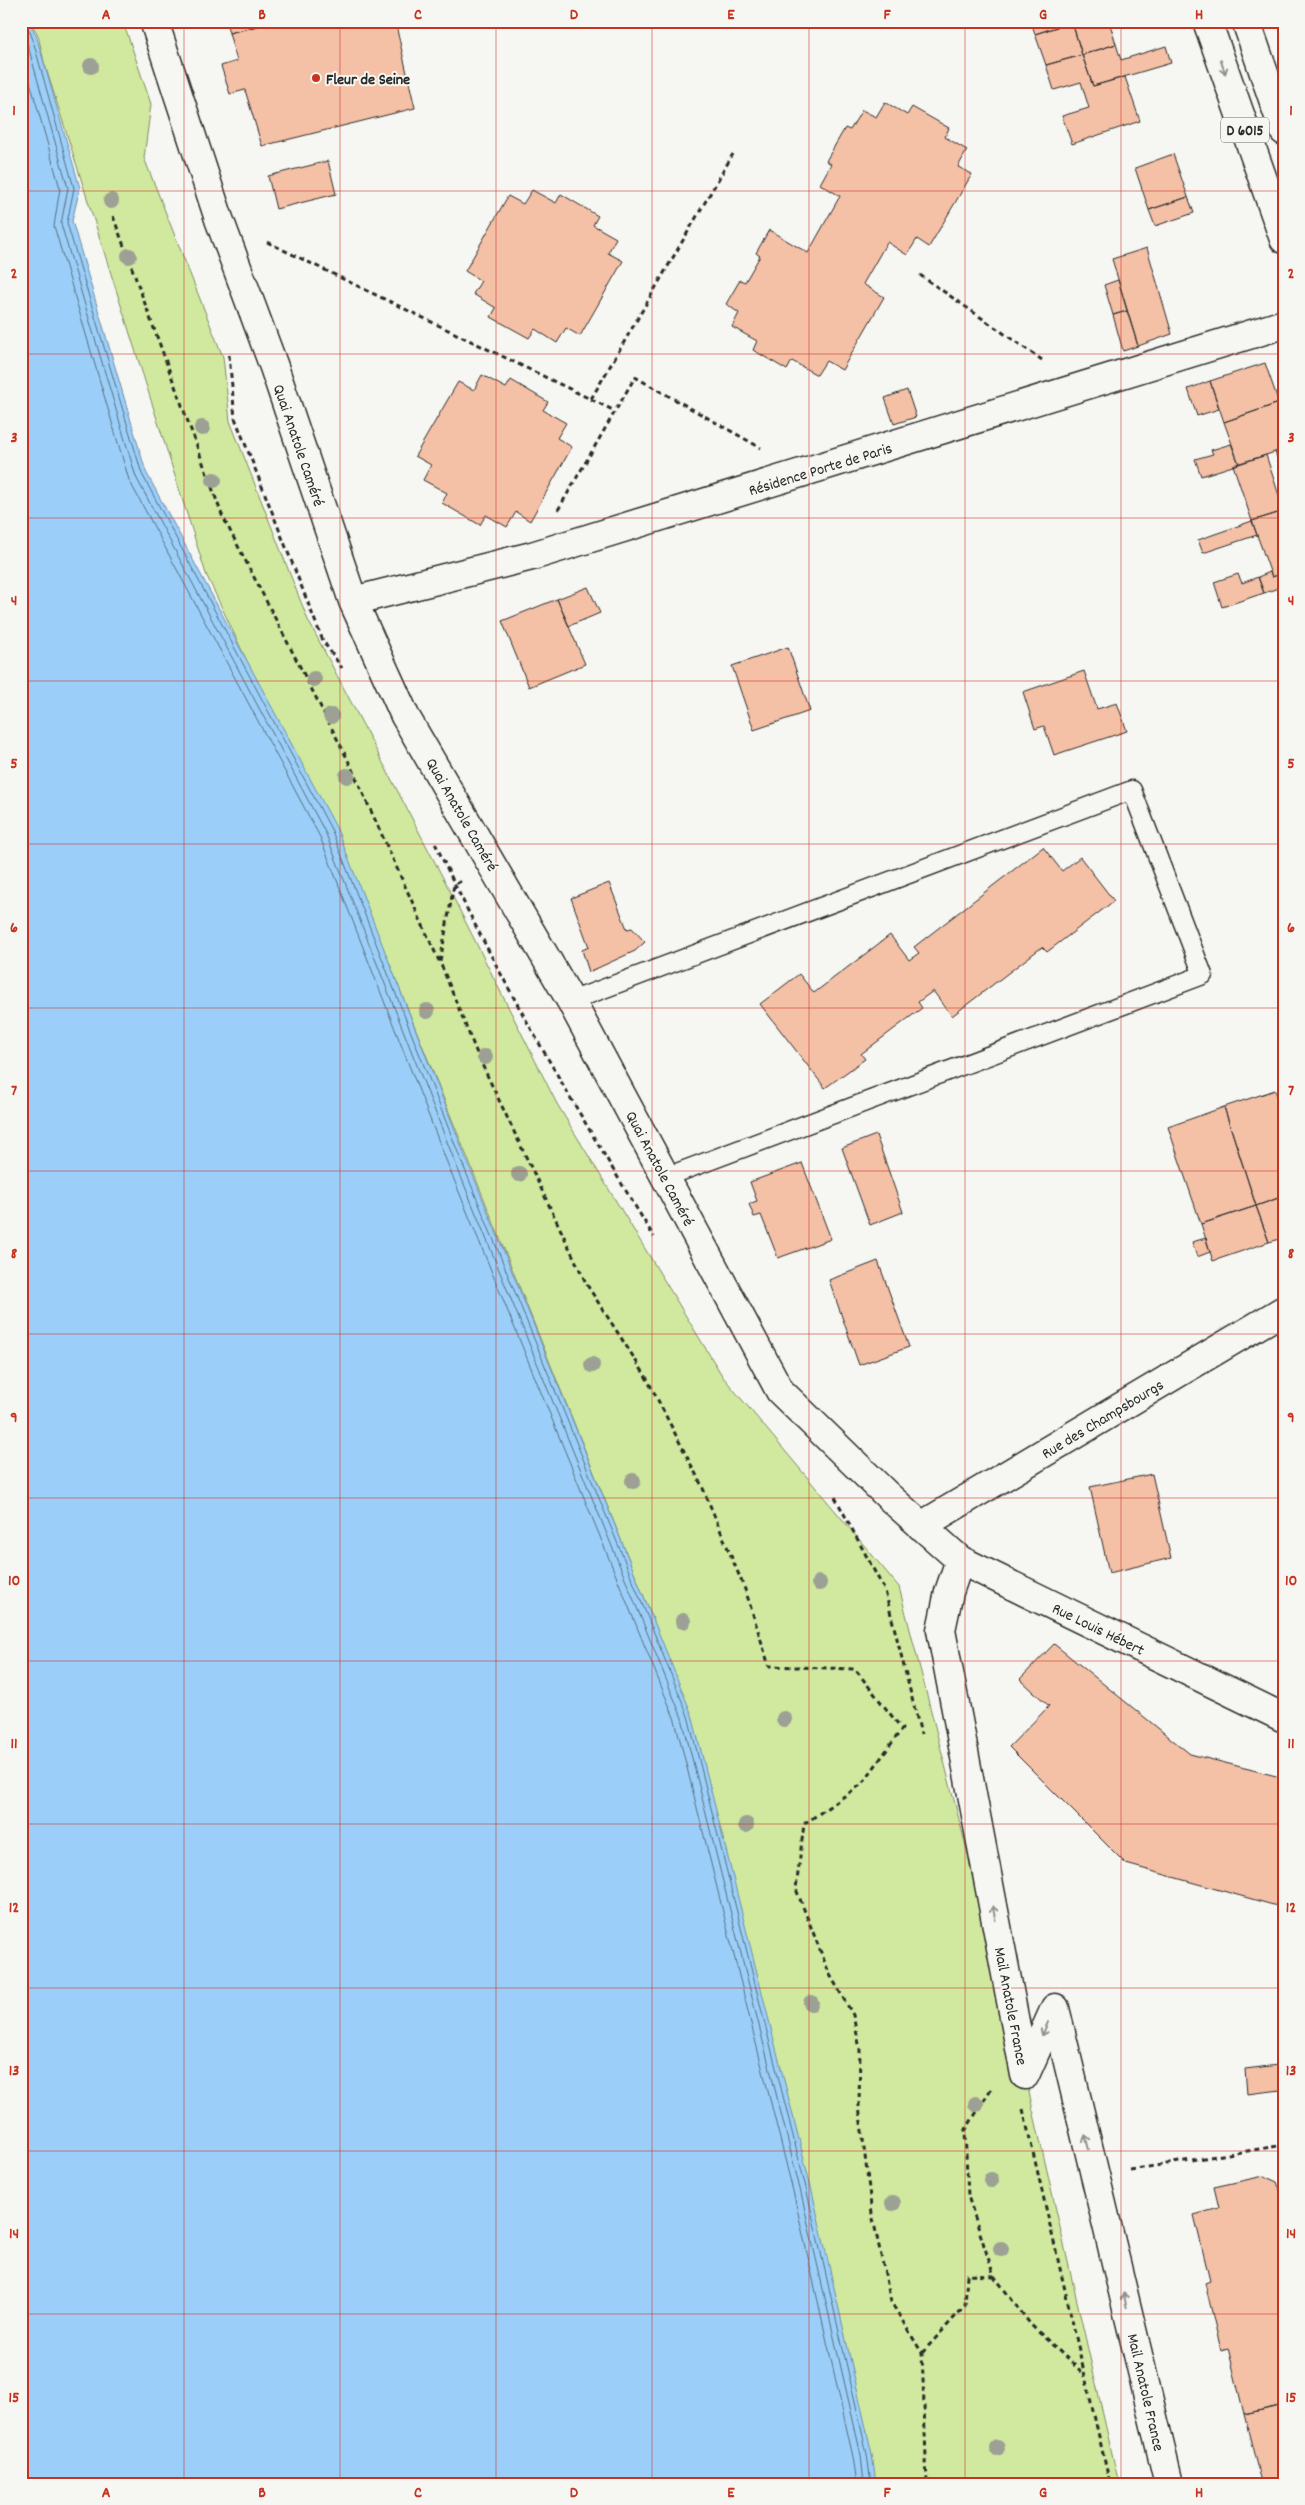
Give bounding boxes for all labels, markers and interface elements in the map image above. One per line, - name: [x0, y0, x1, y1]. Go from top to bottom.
- text: A: [102, 4, 111, 27]
- text: B: [258, 4, 266, 27]
- text: C: [414, 4, 422, 27]
- text: D: [570, 4, 579, 27]
- text: E: [727, 4, 735, 27]
- text: F: [883, 4, 891, 27]
- text: G: [1039, 4, 1047, 27]
- text: H: [1195, 4, 1203, 27]
- one-way arrow: [1219, 59, 1228, 74]
- place label: Fleur de Seine: [326, 69, 410, 92]
- marker: Fleur de Seine: [310, 72, 322, 84]
- text: 1: [12, 100, 16, 123]
- text: 1: [1289, 100, 1293, 123]
- road number: D 6015: [1221, 118, 1269, 142]
- text: 2: [11, 263, 18, 286]
- text: 2: [1288, 263, 1295, 286]
- street label: Quai Anatole Caméré: [266, 382, 329, 510]
- text: 3: [10, 427, 18, 450]
- text: 3: [1287, 427, 1295, 450]
- street label: Résidence Porte de Paris: [746, 438, 896, 503]
- text: 4: [11, 590, 17, 613]
- text: 4: [1288, 590, 1294, 613]
- text: 5: [10, 753, 18, 776]
- text: 5: [1287, 753, 1295, 776]
- street label: Quai Anatole Caméré: [419, 754, 503, 876]
- text: 6: [10, 917, 18, 940]
- text: 6: [1287, 917, 1295, 940]
- text: 7: [11, 1080, 17, 1103]
- text: 7: [1288, 1080, 1294, 1103]
- street label: Quai Anatole Caméré: [619, 1107, 699, 1231]
- text: 8: [11, 1243, 18, 1266]
- text: 8: [1288, 1243, 1295, 1266]
- street label: Rue des Champsbourgs: [1038, 1374, 1169, 1466]
- text: 9: [10, 1407, 18, 1430]
- text: 9: [1287, 1407, 1295, 1430]
- text: 10: [8, 1570, 20, 1593]
- text: 10: [1285, 1570, 1297, 1593]
- street label: Rue Louis Hébert: [1048, 1598, 1148, 1663]
- text: 11: [10, 1733, 18, 1756]
- text: 11: [1287, 1733, 1295, 1756]
- text: 12: [9, 1897, 19, 1920]
- text: 12: [1286, 1897, 1296, 1920]
- one-way arrow: [989, 1906, 999, 1922]
- street label: Mail Anatole France: [987, 1945, 1032, 2068]
- one-way arrow: [1040, 2021, 1049, 2036]
- text: 13: [9, 2060, 19, 2083]
- text: 13: [1286, 2060, 1296, 2083]
- one-way arrow: [1082, 2135, 1091, 2151]
- text: 14: [9, 2223, 19, 2246]
- text: 14: [1286, 2223, 1296, 2246]
- one-way arrow: [1120, 2293, 1129, 2309]
- street label: Mail Anatole France: [1120, 2332, 1169, 2454]
- text: 15: [9, 2387, 19, 2410]
- text: 15: [1286, 2387, 1296, 2410]
- text: A: [102, 2482, 111, 2505]
- text: B: [258, 2482, 266, 2505]
- text: C: [414, 2482, 422, 2505]
- text: D: [570, 2482, 579, 2505]
- text: E: [727, 2482, 735, 2505]
- text: F: [883, 2482, 891, 2505]
- text: G: [1039, 2482, 1047, 2505]
- text: H: [1195, 2482, 1203, 2505]

